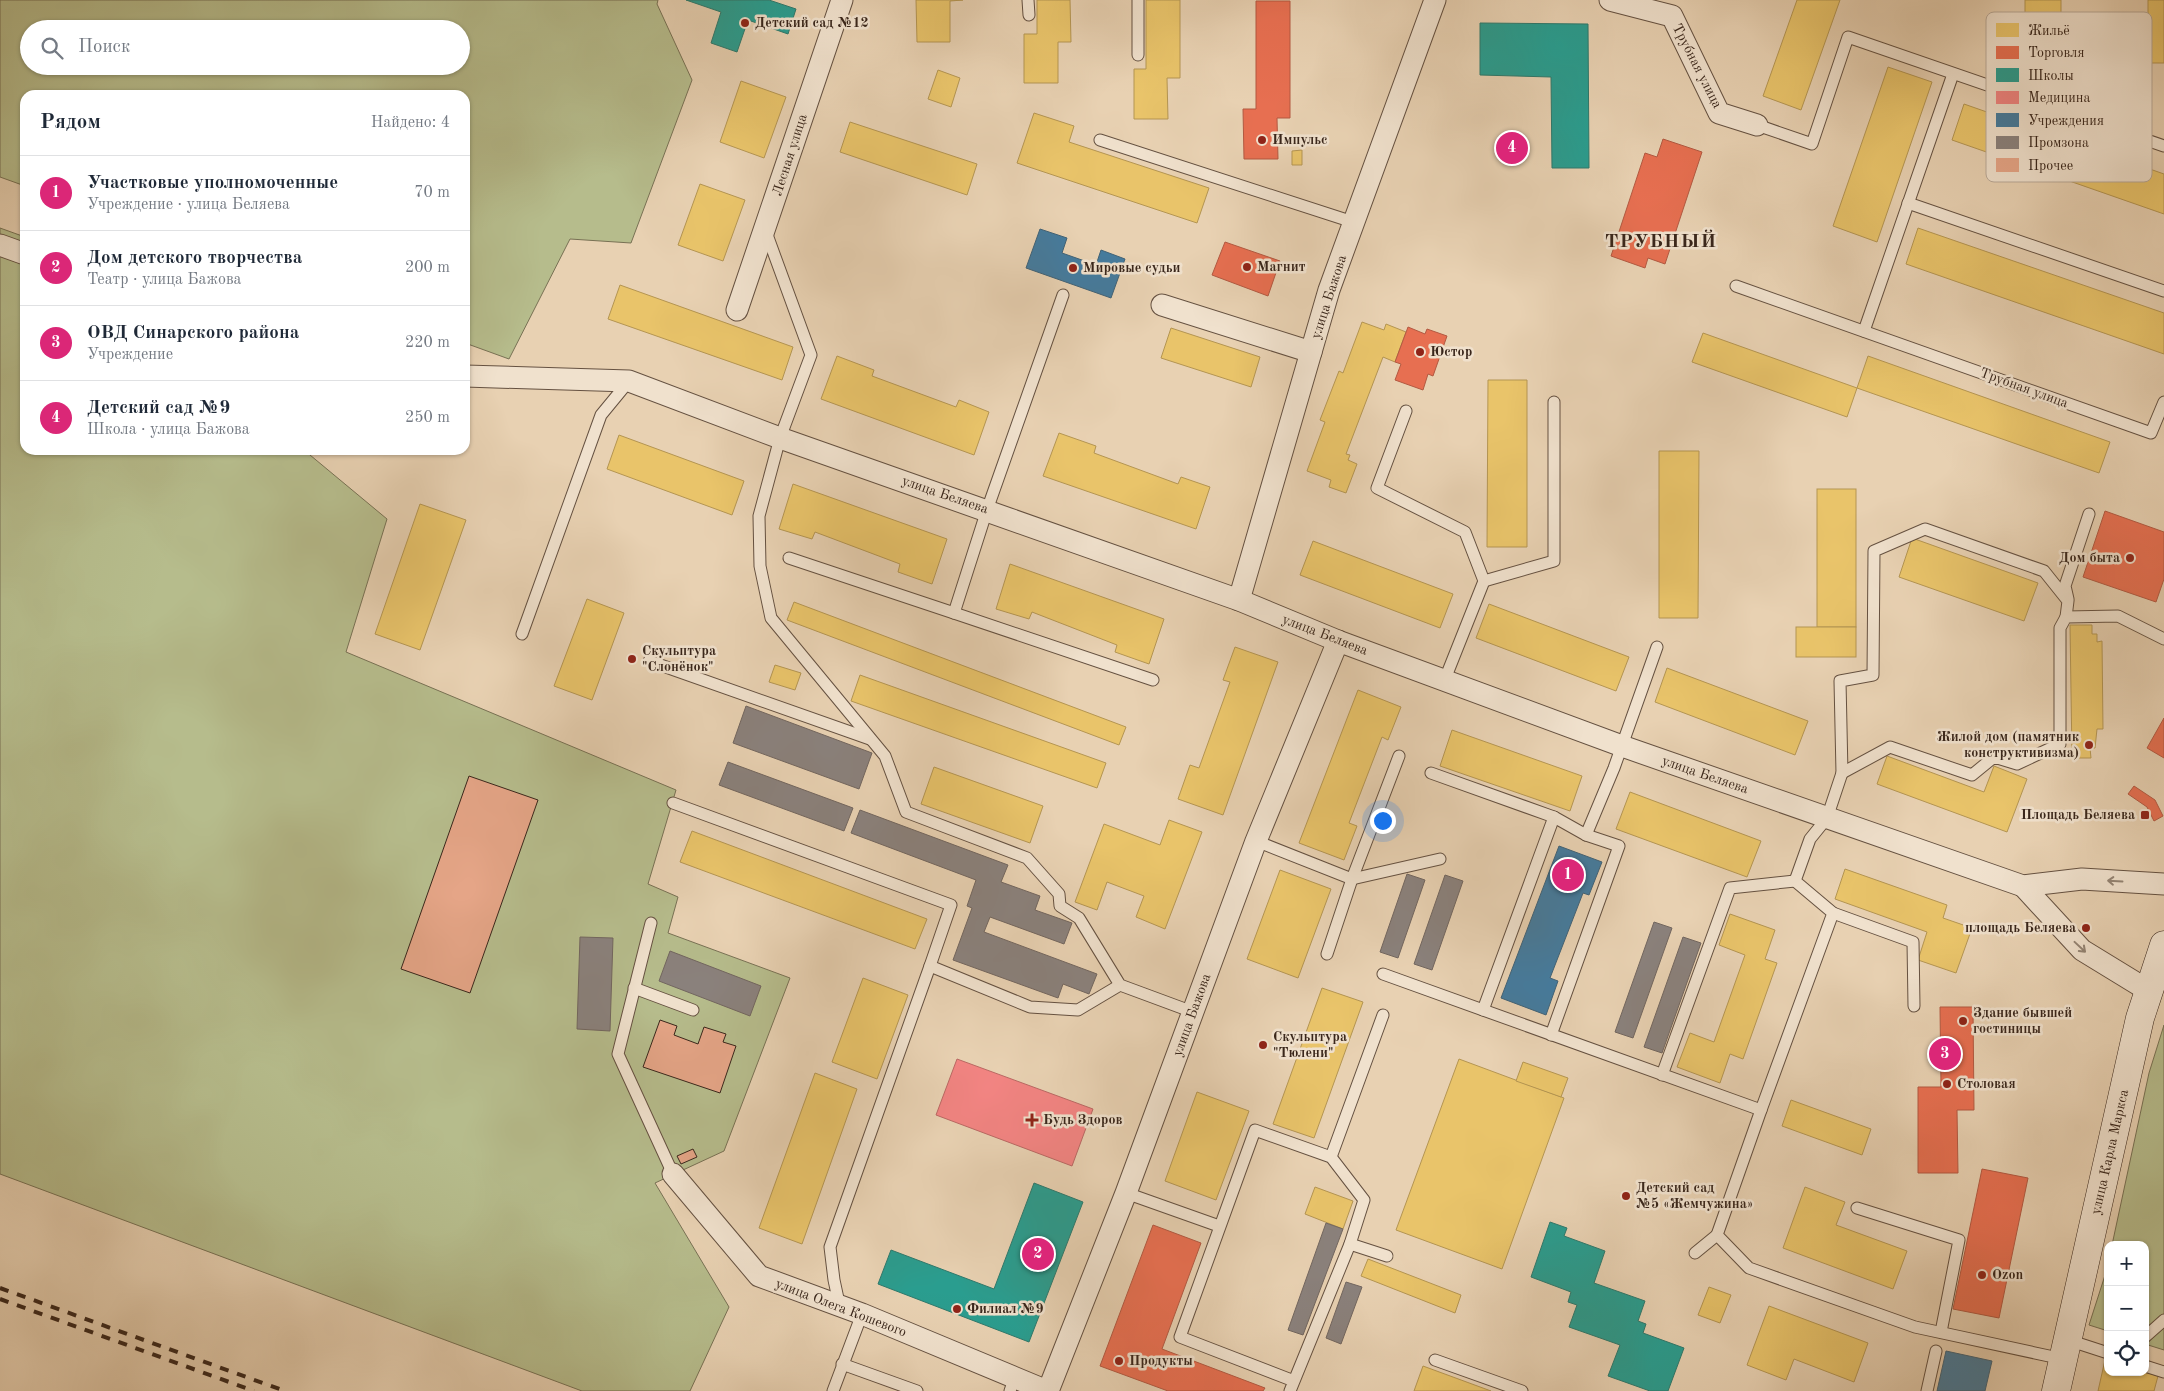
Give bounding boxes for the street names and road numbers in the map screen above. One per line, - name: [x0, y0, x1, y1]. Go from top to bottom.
- street label: Трубная улица: [1670, 21, 1724, 111]
- street label: Лесная улица: [770, 112, 810, 198]
- street label: улица Бажова: [1309, 253, 1349, 341]
- street label: Трубная улица: [1978, 366, 2070, 410]
- street label: улица Беляева: [900, 474, 990, 516]
- street label: улица Беляева: [1280, 612, 1370, 658]
- street label: улица Беляева: [1660, 754, 1750, 796]
- street label: улица Бажова: [1171, 972, 1214, 1058]
- street label: улица Карла Маркса: [2089, 1088, 2131, 1216]
- street label: улица Олега Кошевого: [773, 1277, 909, 1340]

